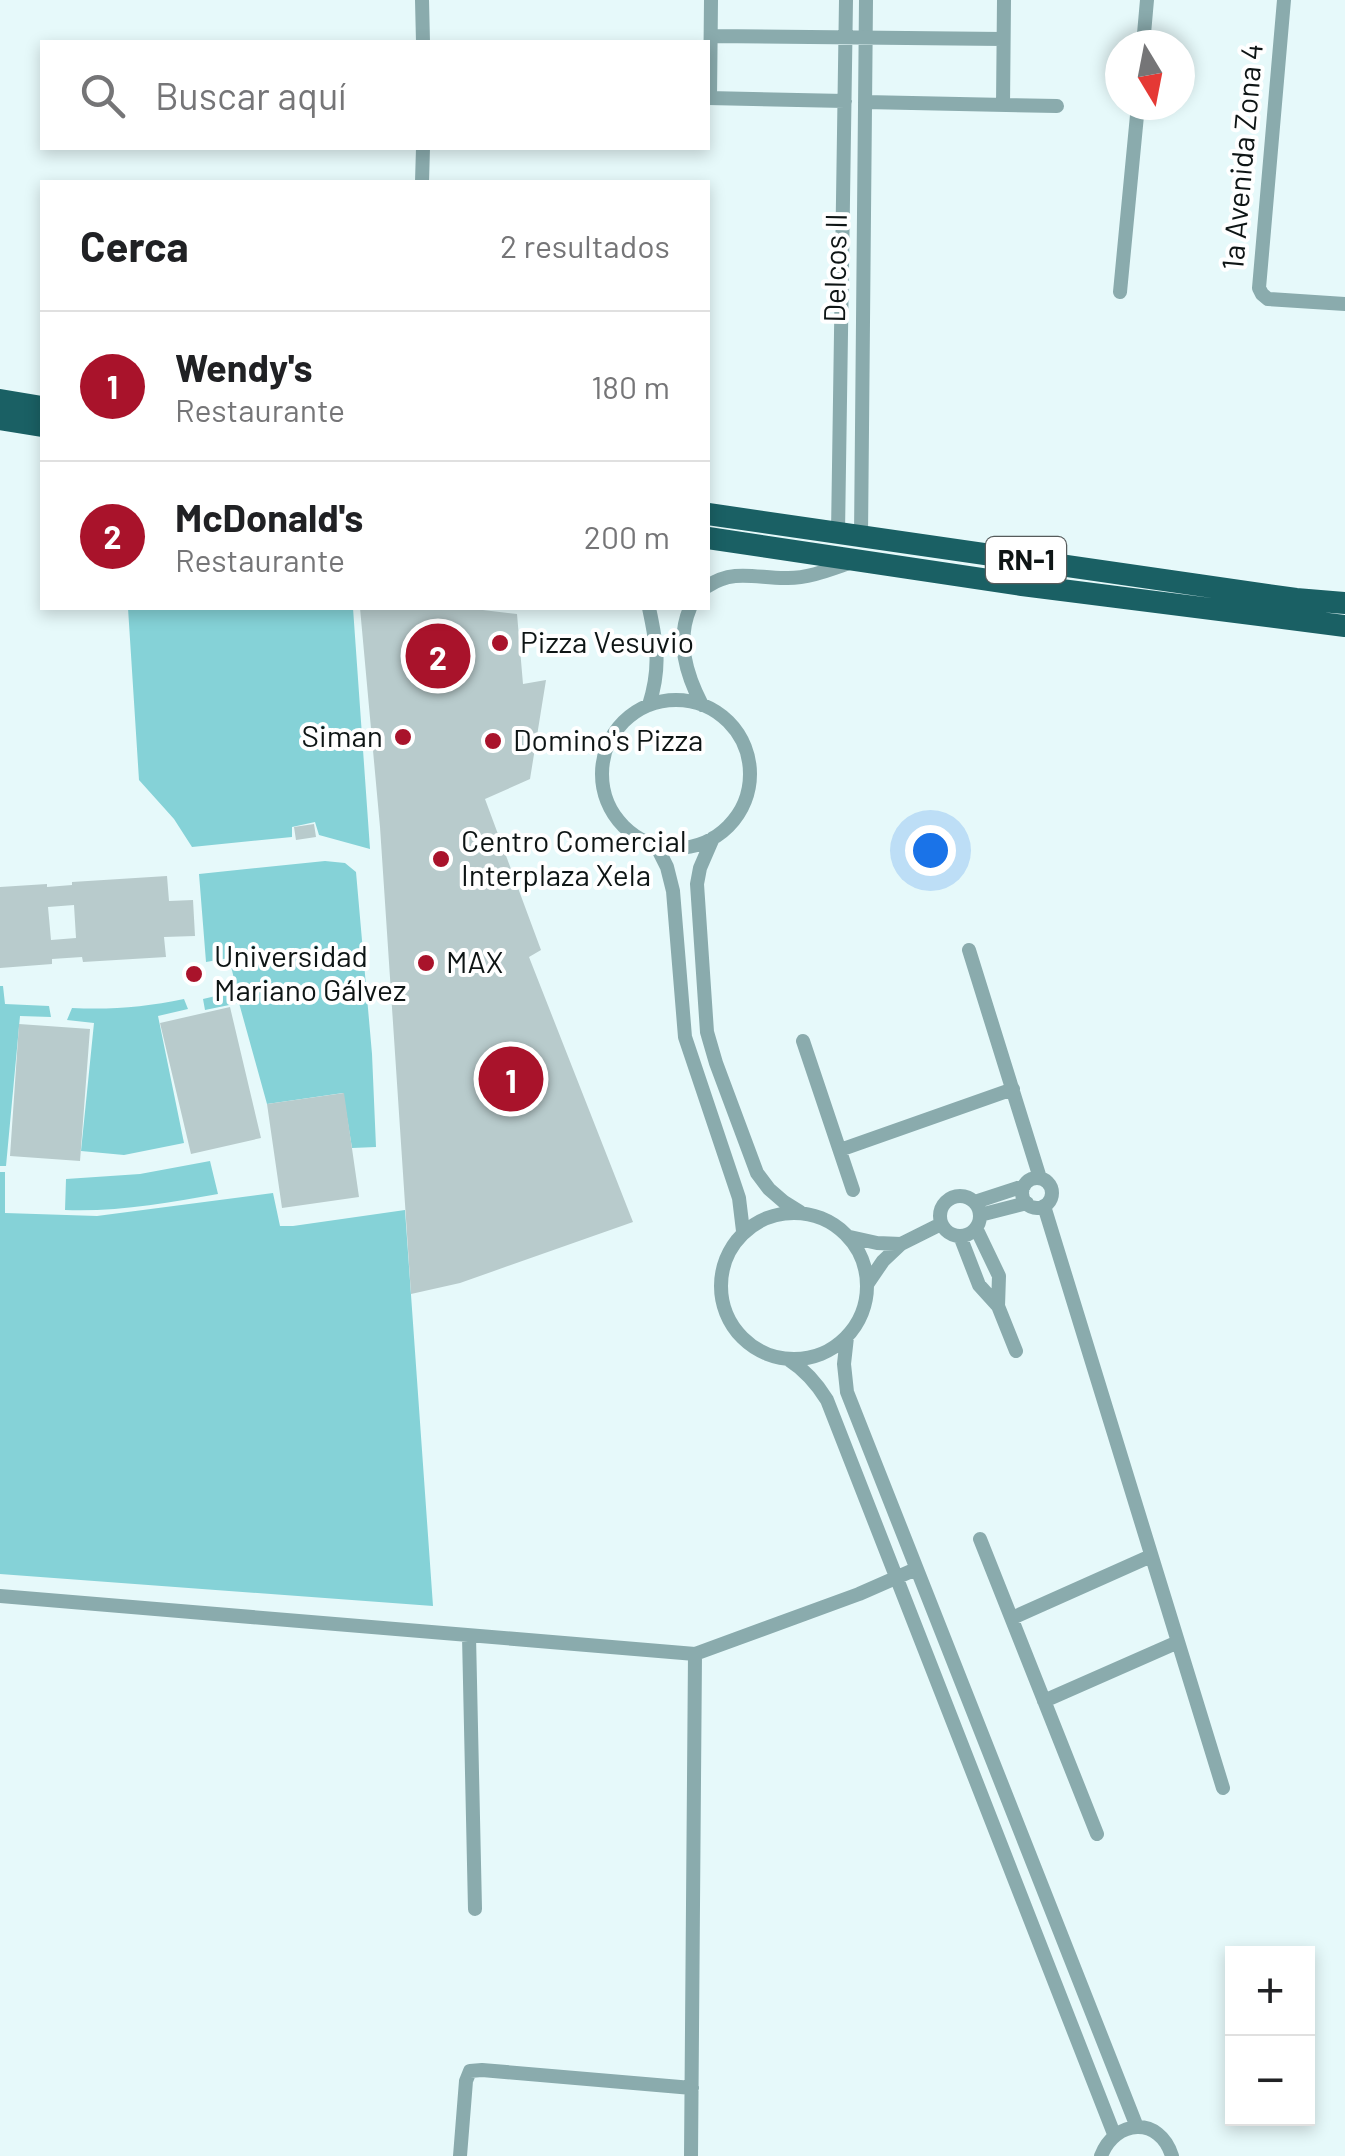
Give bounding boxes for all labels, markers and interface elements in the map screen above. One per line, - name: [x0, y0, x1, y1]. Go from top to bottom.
- north arrow: [1105, 30, 1195, 120]
- search box: [40, 40, 710, 150]
- street label: 1a Avenida Zona 4: [1213, 42, 1269, 272]
- icon: search: [75, 68, 130, 123]
- text: Buscar aquí: [155, 72, 346, 118]
- street label: Delcos II: [815, 213, 853, 323]
- text: Cerca: [80, 220, 189, 270]
- text: 2 resultados: [500, 226, 670, 264]
- text: Wendy's: [175, 344, 313, 390]
- text: 1: [107, 367, 118, 405]
- text: 180 m: [591, 367, 670, 405]
- text: Restaurante: [175, 390, 345, 428]
- text: McDonald's: [175, 494, 363, 540]
- text: 2: [104, 517, 121, 555]
- text: 200 m: [584, 517, 670, 555]
- road number: RN-1: [986, 537, 1066, 583]
- text: Restaurante: [175, 540, 345, 578]
- pin: 2: [406, 618, 470, 694]
- place label: Pizza Vesuvio: [520, 623, 694, 659]
- marker: Pizza Vesuvio: [489, 632, 511, 654]
- place label: Siman: [302, 717, 383, 753]
- place label: Domino's Pizza: [513, 721, 703, 757]
- marker: Siman: [392, 726, 414, 748]
- marker: Domino's Pizza: [482, 730, 504, 752]
- place label: Centro Comercial Interplaza Xela: [461, 822, 687, 892]
- your location: [905, 825, 956, 876]
- marker: Centro Comercial Interplaza Xela: [430, 848, 452, 870]
- place label: Universidad Mariano Gálvez: [214, 937, 406, 1007]
- place label: MAX: [446, 943, 503, 979]
- marker: MAX: [415, 952, 437, 974]
- marker: Universidad Mariano Gálvez: [183, 963, 205, 985]
- pin: 1: [478, 1042, 544, 1116]
- map controls: [1225, 1946, 1315, 2126]
- button: +: [1225, 1946, 1315, 2036]
- button: −: [1225, 2036, 1315, 2126]

